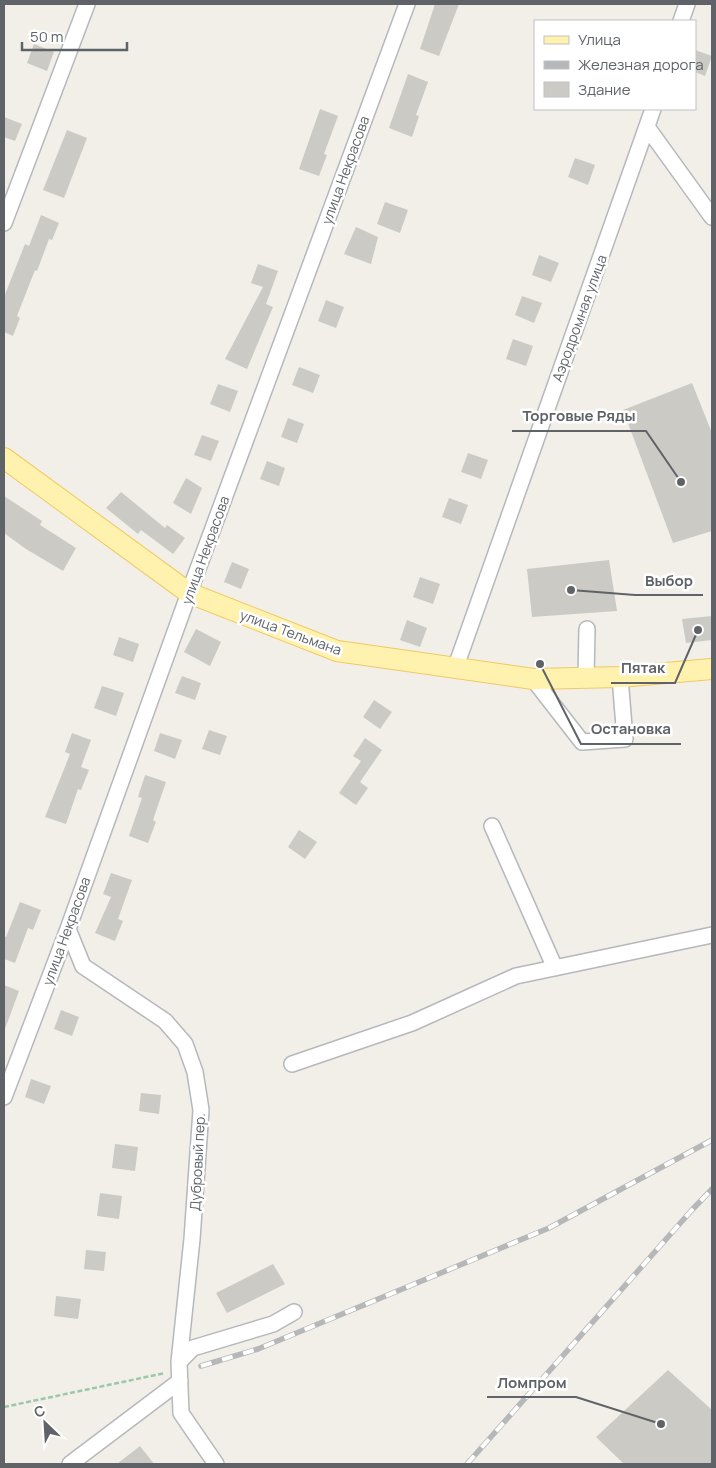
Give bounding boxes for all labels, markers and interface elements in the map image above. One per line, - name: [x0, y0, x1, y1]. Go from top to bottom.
- scale bar: [22, 20, 128, 52]
- legend: [534, 20, 696, 110]
- text: 50 m: [30, 26, 64, 47]
- text: Улица: [578, 29, 621, 50]
- text: Железная дорога: [578, 54, 703, 75]
- text: Здание: [578, 79, 631, 100]
- street label: улица Некрасова: [317, 113, 373, 227]
- street label: Аэродромная улица: [547, 252, 611, 384]
- callout: Торговые Ряды: [512, 401, 646, 431]
- text: Торговые Ряды: [522, 405, 636, 426]
- street label: улица Некрасова: [177, 493, 233, 607]
- callout: Выбор: [635, 565, 703, 595]
- text: Выбор: [645, 570, 693, 591]
- street label: улица Тельмана: [237, 605, 345, 659]
- callout: Пятак: [611, 653, 675, 683]
- text: Пятак: [621, 657, 666, 678]
- callout: Остановка: [581, 714, 681, 744]
- text: Остановка: [591, 718, 671, 739]
- street label: улица Некрасова: [38, 874, 94, 988]
- street label: Дубровый пер.: [185, 1113, 209, 1211]
- callout: Ломпром: [487, 1367, 576, 1397]
- text: Ломпром: [497, 1372, 567, 1393]
- north arrow: [20, 1398, 70, 1448]
- text: С: [31, 1400, 48, 1422]

